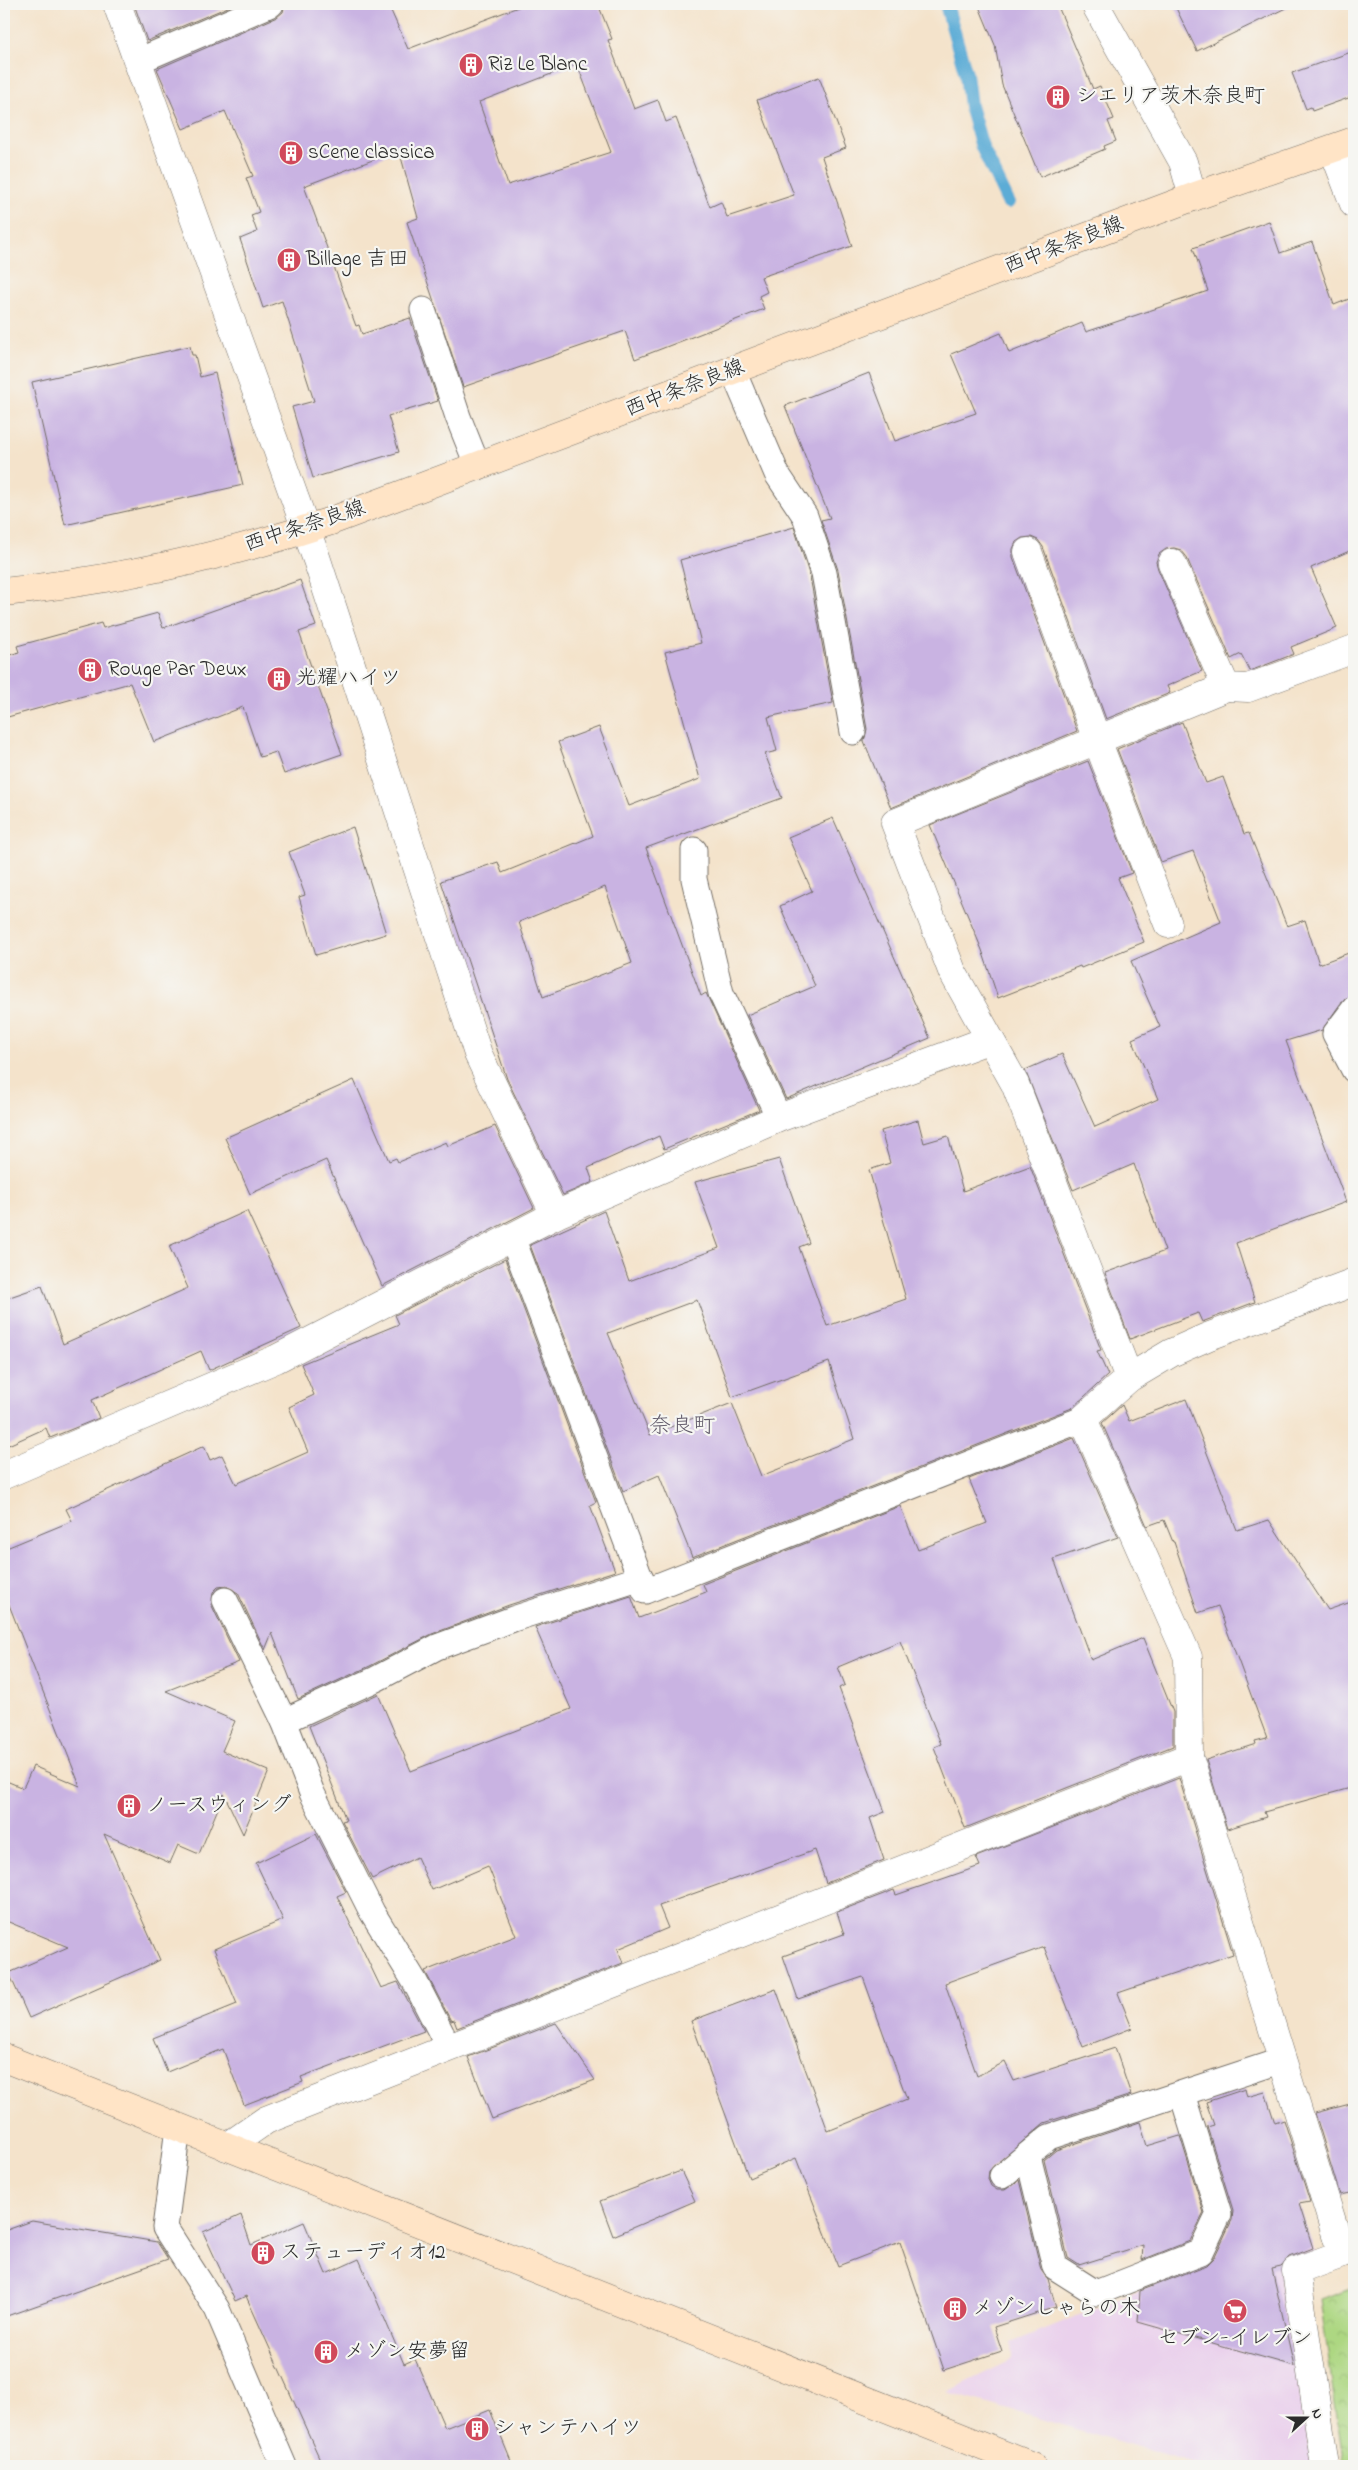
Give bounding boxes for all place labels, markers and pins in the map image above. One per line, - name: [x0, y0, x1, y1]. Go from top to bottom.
- place label: Riz Le Blanc: [488, 50, 588, 80]
- building icon: Riz Le Blanc: [458, 52, 484, 78]
- place label: シエリア茨木奈良町: [1076, 82, 1265, 112]
- building icon: シエリア茨木奈良町: [1045, 84, 1071, 110]
- place label: sCene classica: [308, 138, 435, 168]
- building icon: sCene classica: [278, 140, 304, 166]
- place label: Billage 吉田: [305, 245, 408, 277]
- building icon: Billage 吉田: [276, 247, 302, 273]
- place label: Rouge Par Deux: [108, 655, 247, 687]
- building icon: Rouge Par Deux: [77, 657, 103, 683]
- place label: 光耀ハイツ: [296, 664, 401, 694]
- building icon: 光耀ハイツ: [266, 666, 292, 692]
- place label: ノースウィング: [146, 1791, 292, 1821]
- building icon: ノースウィング: [116, 1793, 142, 1819]
- place label: ステューディオ12: [280, 2238, 445, 2268]
- building icon: ステューディオ12: [250, 2240, 276, 2266]
- place label: メゾンしゃらの木: [972, 2294, 1140, 2324]
- building icon: メゾンしゃらの木: [942, 2296, 968, 2322]
- supermarket icon: セブン-イレブン: [1222, 2298, 1248, 2324]
- place label: セブン-イレブン: [1158, 2324, 1312, 2354]
- place label: メゾン安夢留: [344, 2337, 470, 2367]
- building icon: メゾン安夢留: [313, 2339, 339, 2365]
- place label: シャンテハイツ: [494, 2414, 641, 2444]
- building icon: シャンテハイツ: [464, 2416, 490, 2442]

